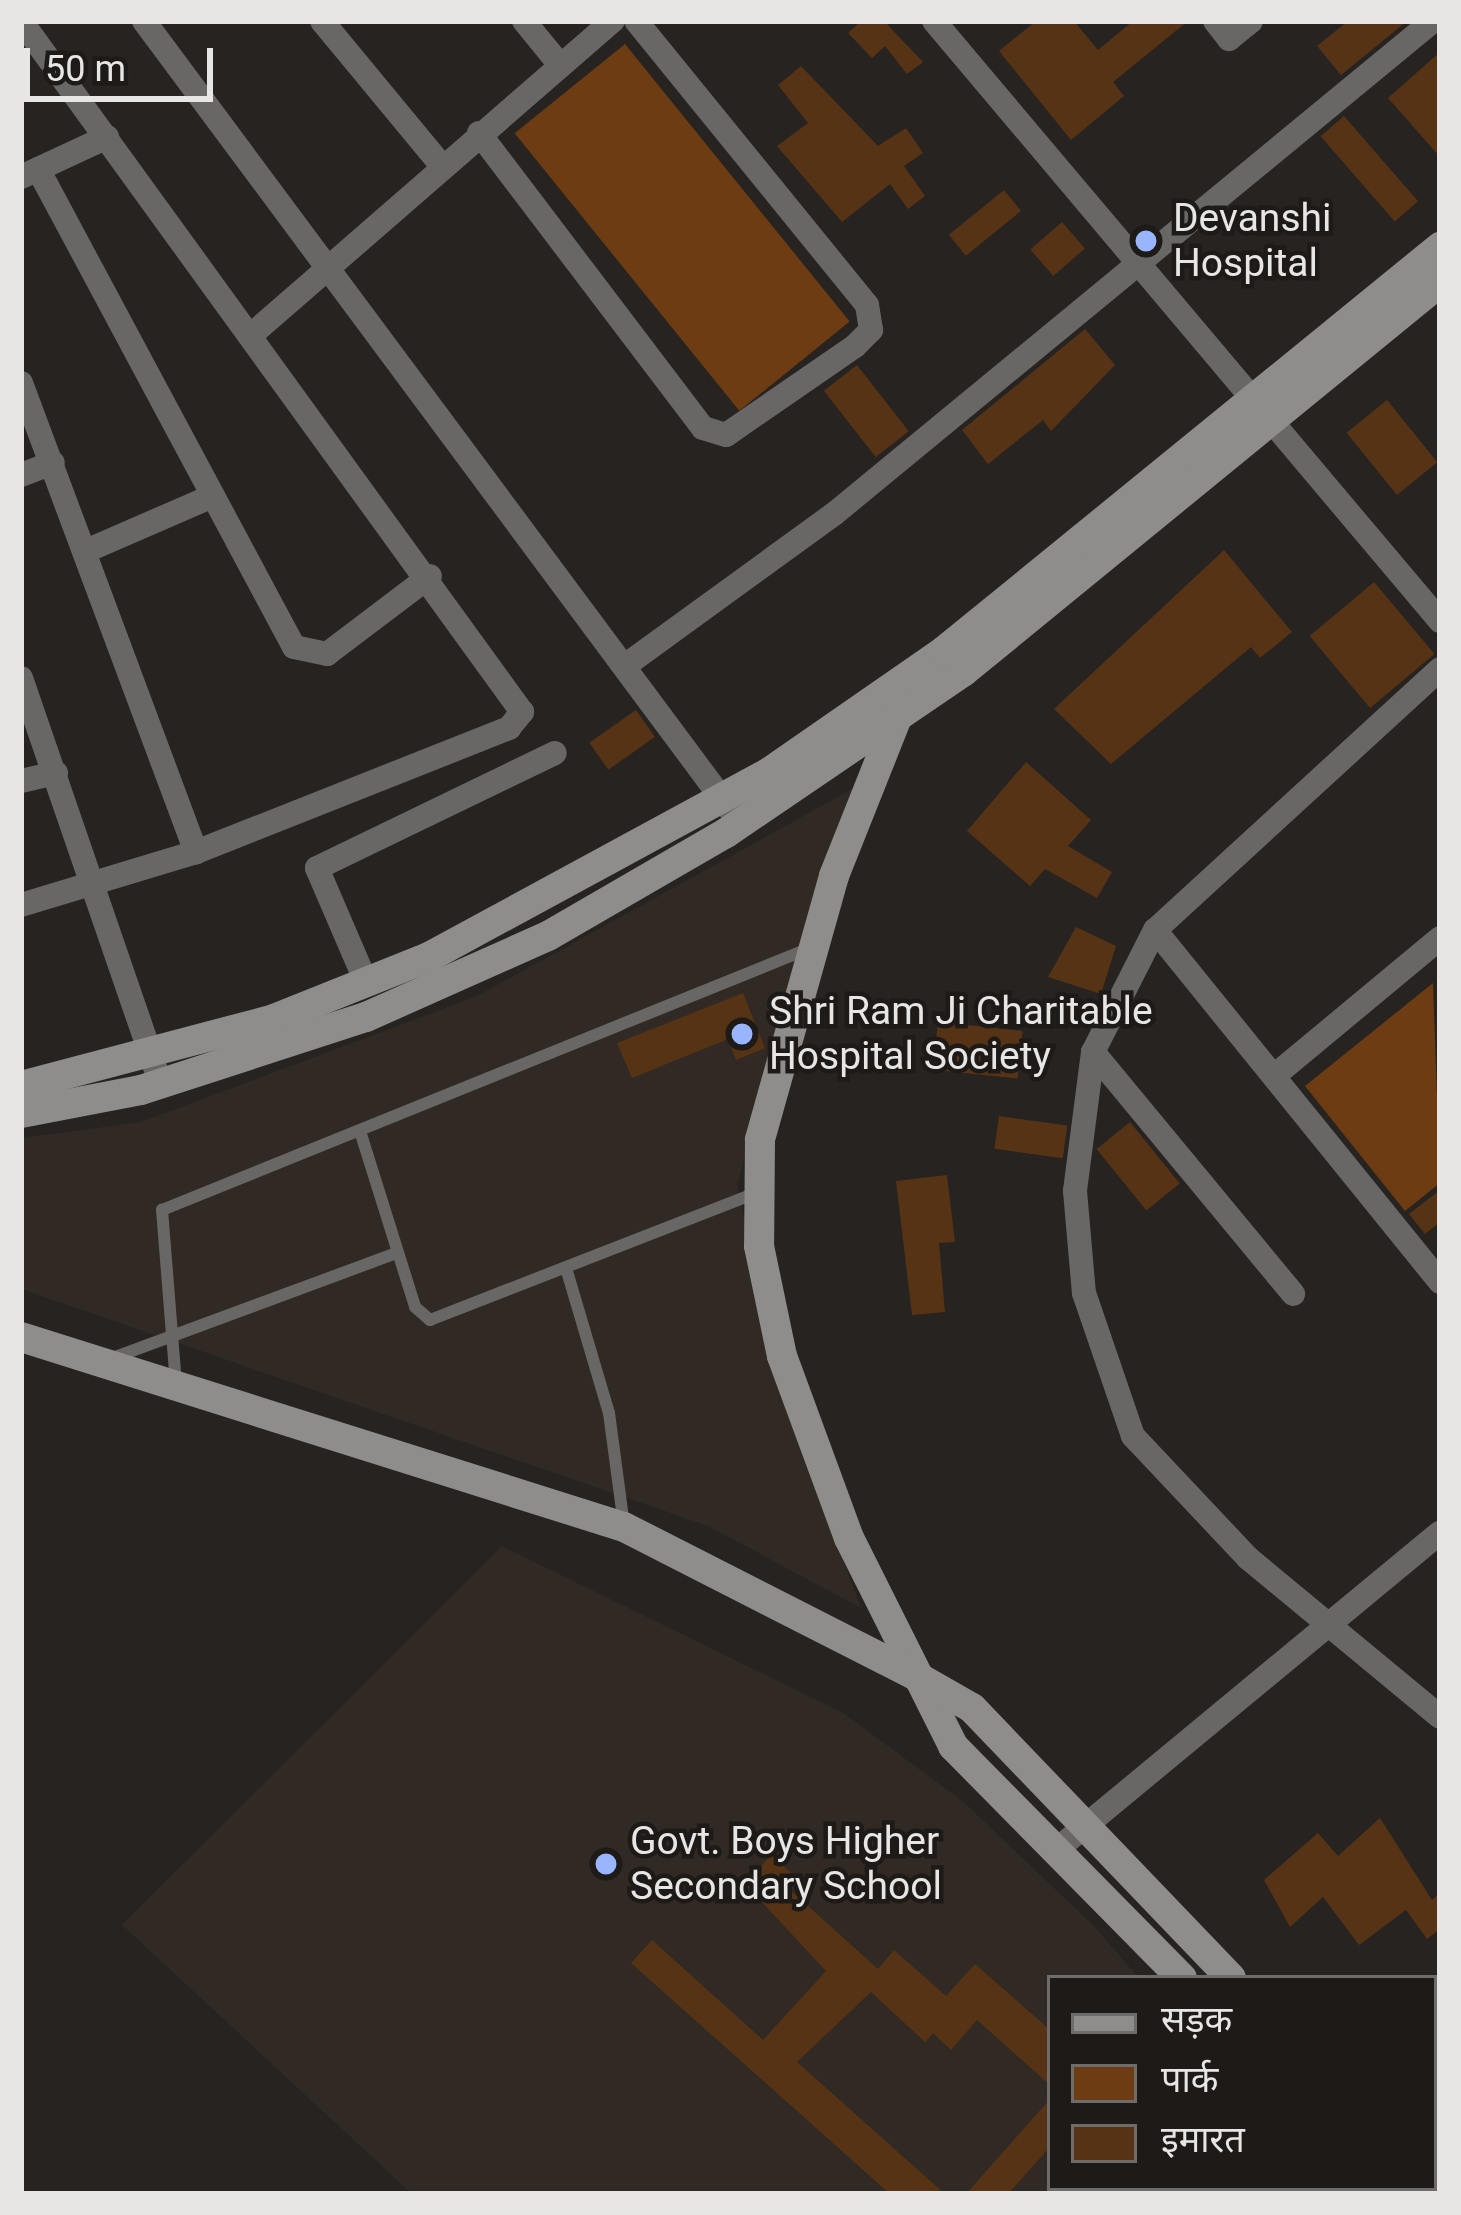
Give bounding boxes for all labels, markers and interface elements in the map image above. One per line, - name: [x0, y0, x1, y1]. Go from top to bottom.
- scale bar: [30, 24, 219, 98]
- text: 50 m: [45, 48, 126, 90]
- place label: Devanshi Hospital: [1173, 196, 1331, 287]
- marker: Devanshi Hospital: [1130, 225, 1162, 257]
- place label: Shri Ram Ji Charitable Hospital Society: [769, 989, 1153, 1080]
- marker: Shri Ram Ji Charitable Hospital Society: [726, 1018, 758, 1050]
- place label: Govt. Boys Higher Secondary School: [630, 1819, 942, 1910]
- marker: Govt. Boys Higher Secondary School: [593, 1851, 619, 1877]
- legend: [1047, 1975, 1437, 2191]
- text: सड़क: [1161, 1999, 1232, 2041]
- text: पार्क: [1161, 2059, 1218, 2101]
- text: इमारत: [1161, 2119, 1245, 2161]

